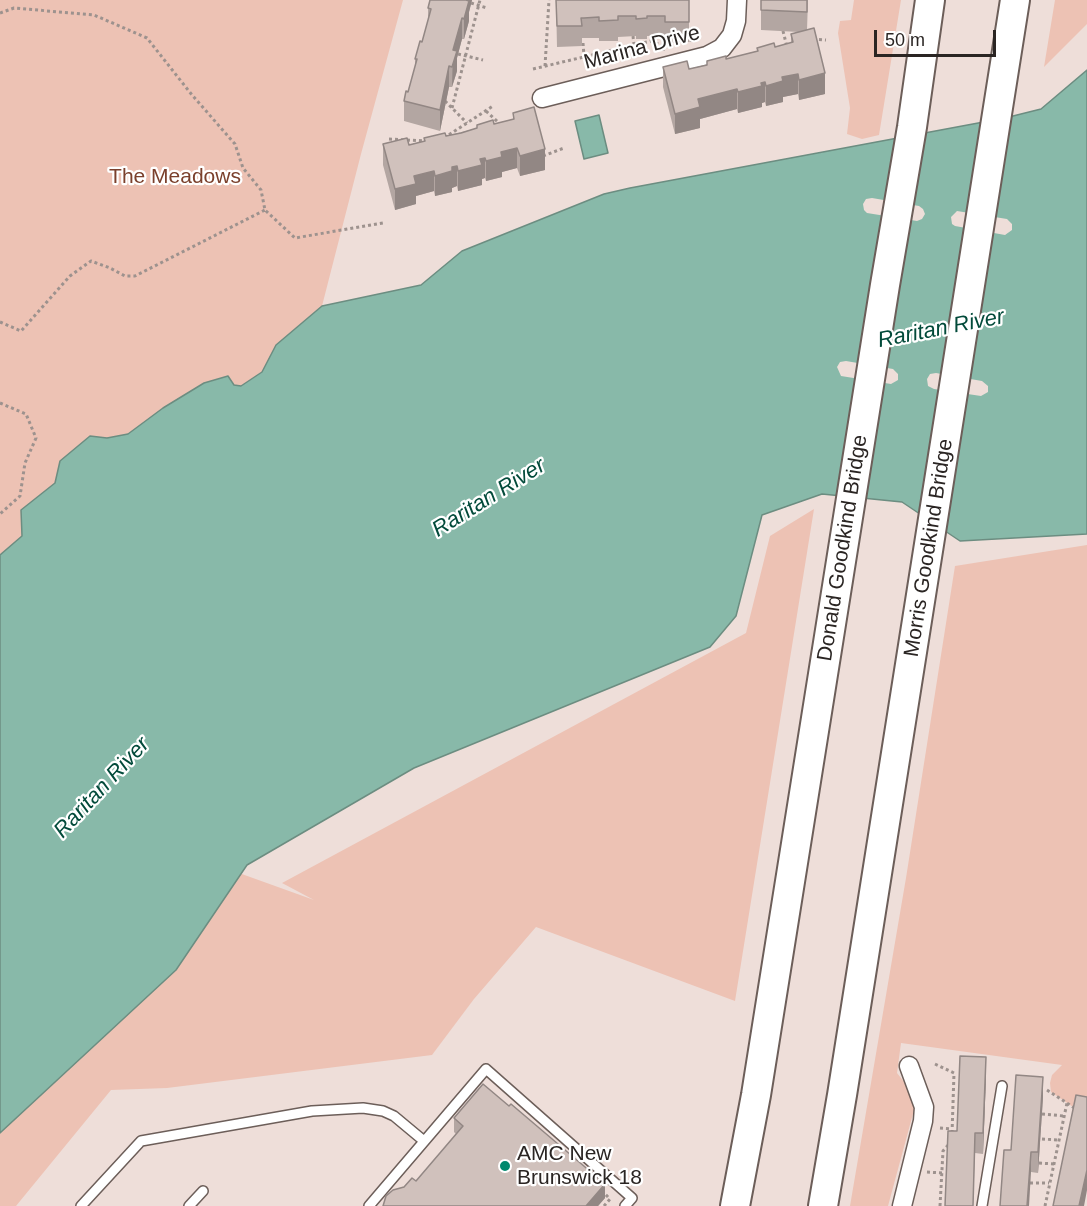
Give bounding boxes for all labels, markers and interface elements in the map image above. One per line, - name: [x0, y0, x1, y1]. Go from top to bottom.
- scale bar: [877, 18, 998, 56]
- street label: Marina Drive: [581, 20, 703, 76]
- text: 50 m: [885, 30, 925, 50]
- park label: The Meadows: [109, 164, 241, 190]
- water label: Raritan River: [875, 304, 1007, 354]
- street label: Donald Goodkind Bridge: [813, 433, 873, 663]
- street label: Morris Goodkind Bridge: [899, 437, 959, 659]
- water label: Raritan River: [428, 453, 550, 543]
- water label: Raritan River: [49, 732, 155, 844]
- place label: AMC New Brunswick 18: [517, 1141, 642, 1191]
- marker: AMC New Brunswick 18: [498, 1159, 512, 1173]

